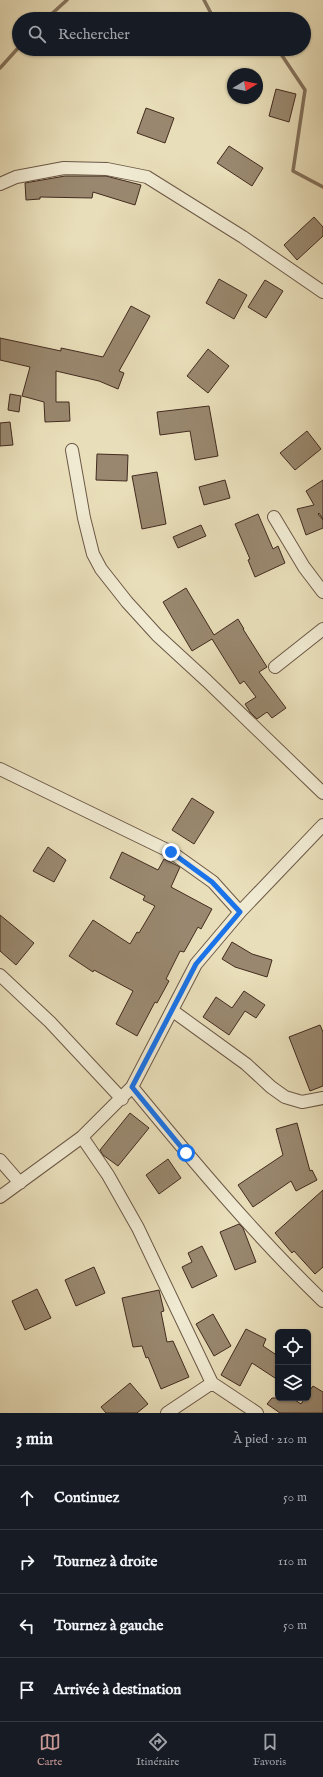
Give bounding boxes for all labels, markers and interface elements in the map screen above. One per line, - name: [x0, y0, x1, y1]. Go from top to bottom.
- search box: [12, 12, 311, 56]
- icon: search: [26, 23, 48, 45]
- text: Rechercher: [58, 25, 130, 44]
- north arrow: [227, 68, 263, 104]
- route end: [162, 843, 180, 861]
- route start: [177, 1144, 195, 1162]
- map controls: [275, 1329, 311, 1401]
- button: locate: [275, 1329, 311, 1365]
- button: layers: [275, 1365, 311, 1401]
- text: 3 min: [16, 1429, 53, 1450]
- text: À pied · 210 m: [233, 1431, 307, 1448]
- icon: ahead: [16, 1487, 38, 1509]
- text: Continuez: [54, 1488, 119, 1507]
- text: 50 m: [283, 1489, 307, 1506]
- icon: right: [16, 1551, 38, 1573]
- text: Tournez à droite: [54, 1552, 157, 1571]
- text: 110 m: [278, 1553, 307, 1570]
- icon: left: [16, 1615, 38, 1637]
- text: Tournez à gauche: [54, 1616, 163, 1635]
- text: 50 m: [283, 1617, 307, 1634]
- icon: arrive: [16, 1679, 38, 1701]
- text: Arrivée à destination: [54, 1680, 181, 1699]
- tab: Carte: [37, 1731, 62, 1769]
- tab: Itinéraire: [136, 1731, 179, 1769]
- tab: Favoris: [253, 1731, 286, 1769]

